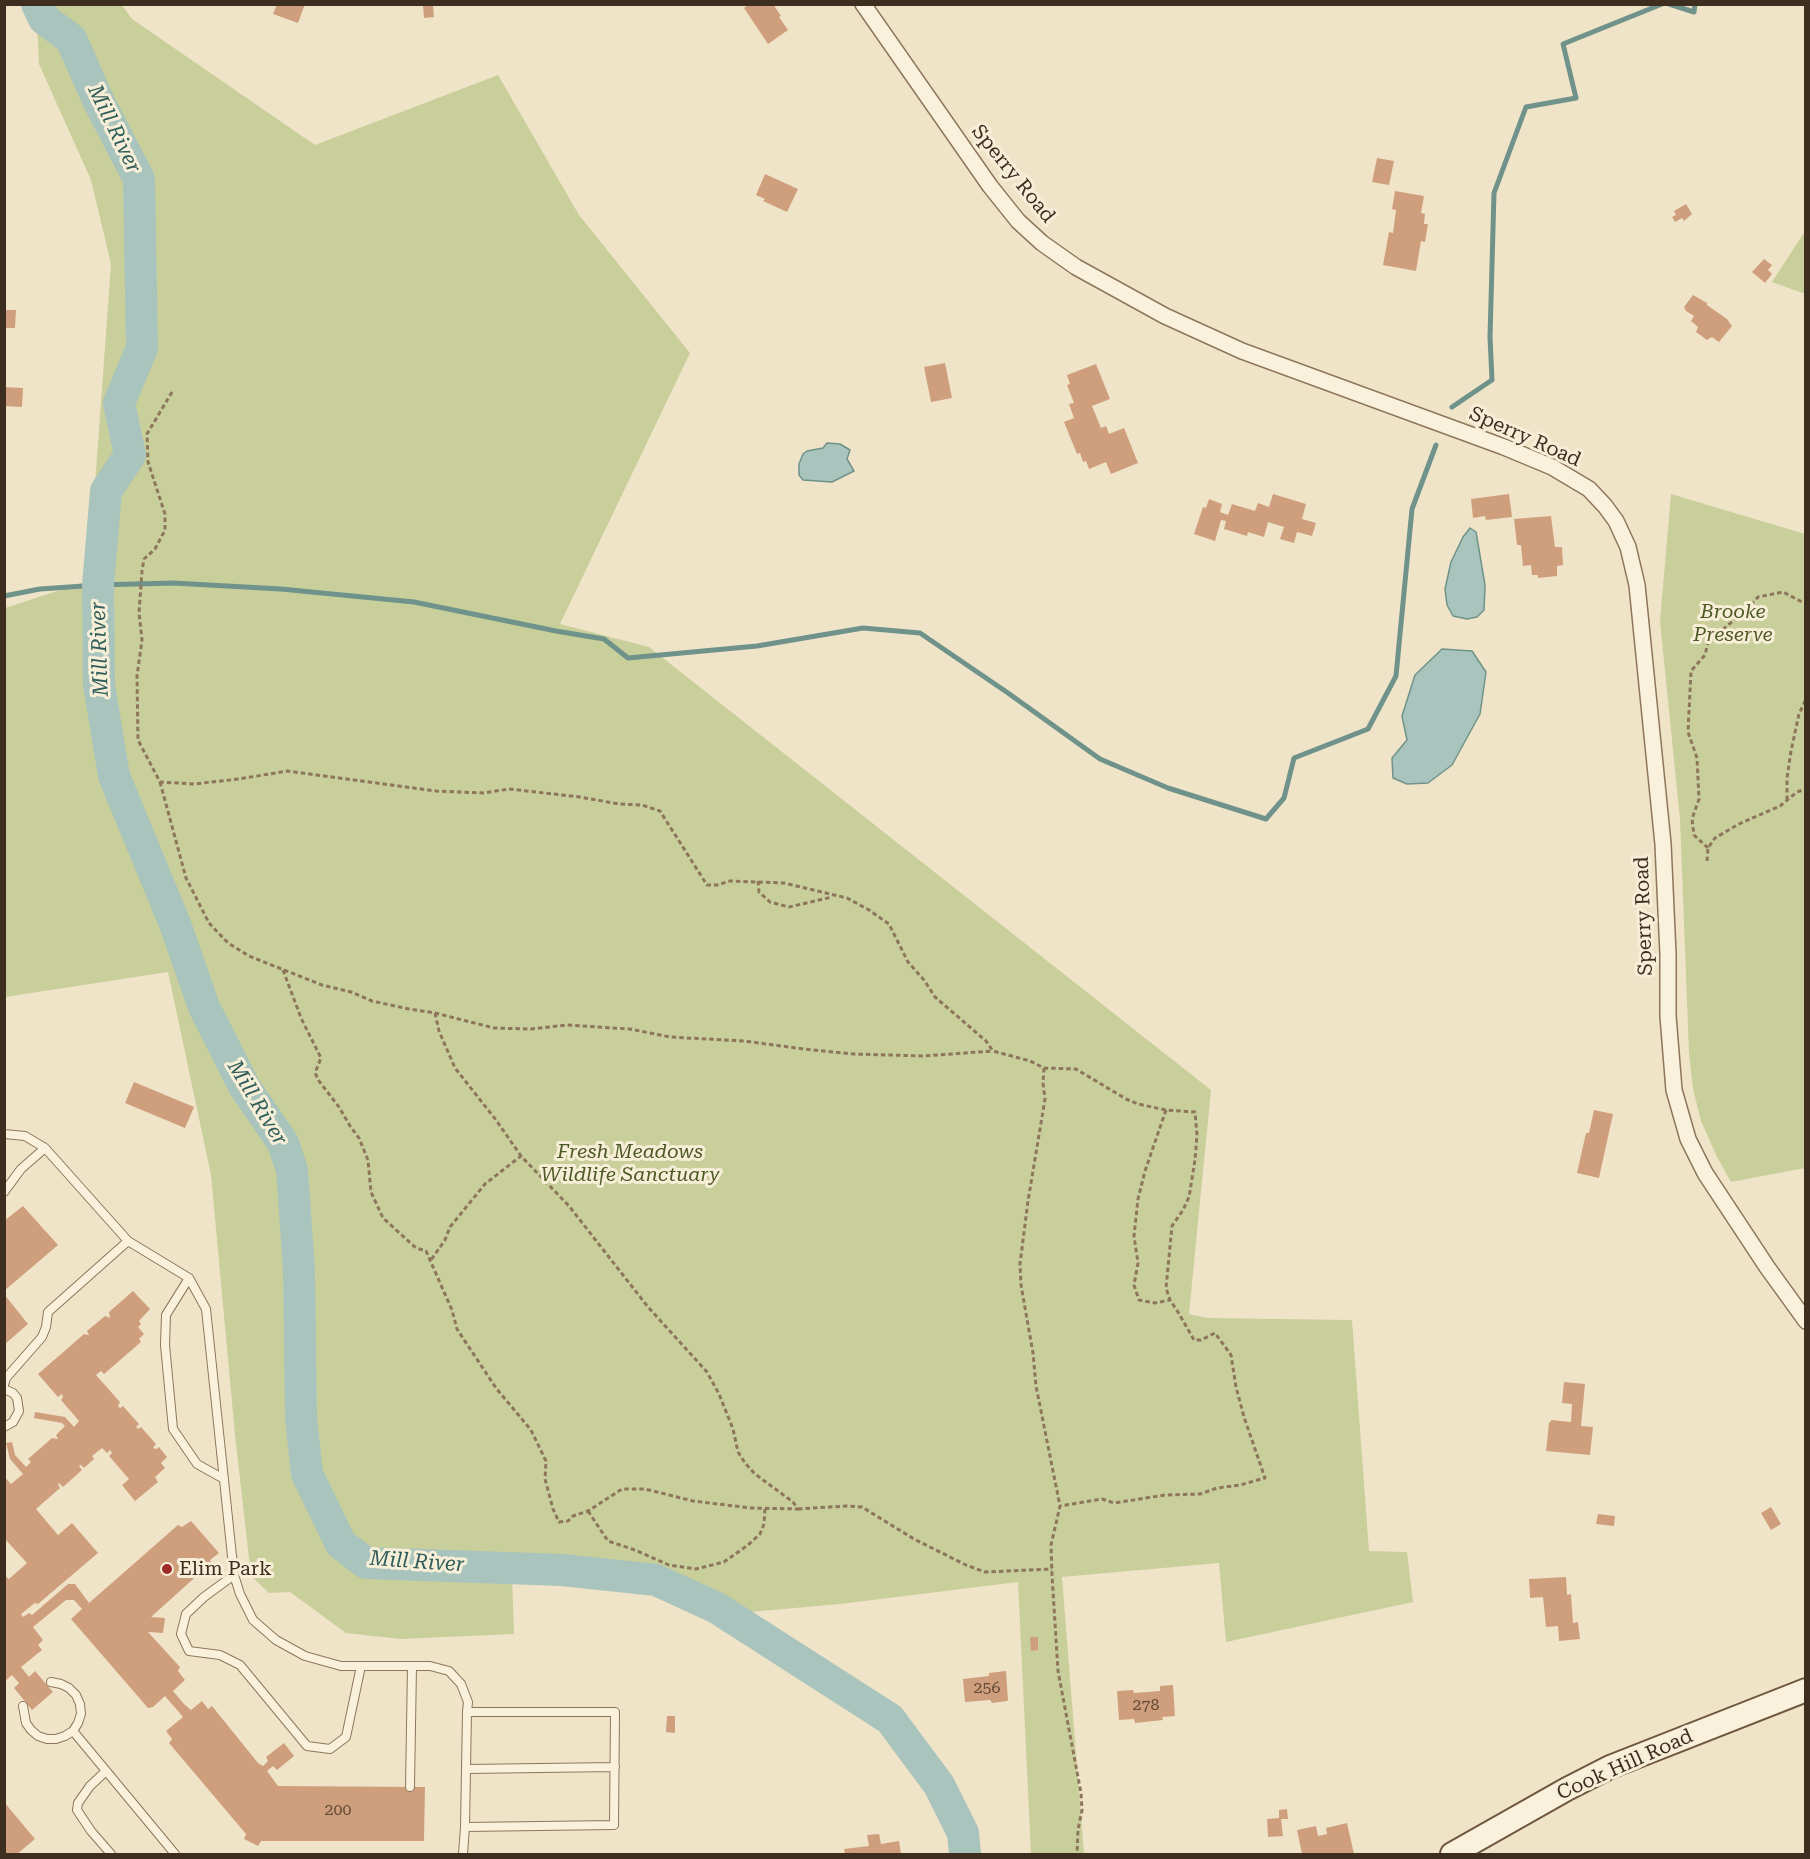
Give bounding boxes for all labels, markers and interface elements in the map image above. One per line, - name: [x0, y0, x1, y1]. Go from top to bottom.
- water label: Mill River: [82, 81, 146, 177]
- street label: Sperry Road: [966, 120, 1060, 228]
- street label: Sperry Road: [1466, 402, 1584, 472]
- park label: Brooke Preserve: [1693, 600, 1773, 647]
- water label: Mill River: [86, 601, 114, 697]
- street label: Sperry Road: [1630, 856, 1658, 976]
- water label: Mill River: [222, 1056, 292, 1150]
- park label: Fresh Meadows Wildlife Sanctuary: [541, 1140, 719, 1187]
- water label: Mill River: [369, 1546, 465, 1578]
- place label: Elim Park: [179, 1557, 272, 1581]
- marker: Elim Park: [160, 1562, 174, 1576]
- house number: 256: [974, 1678, 1000, 1698]
- house number: 278: [1133, 1695, 1159, 1715]
- street label: Cook Hill Road: [1553, 1724, 1697, 1806]
- house number: 200: [325, 1800, 351, 1820]

